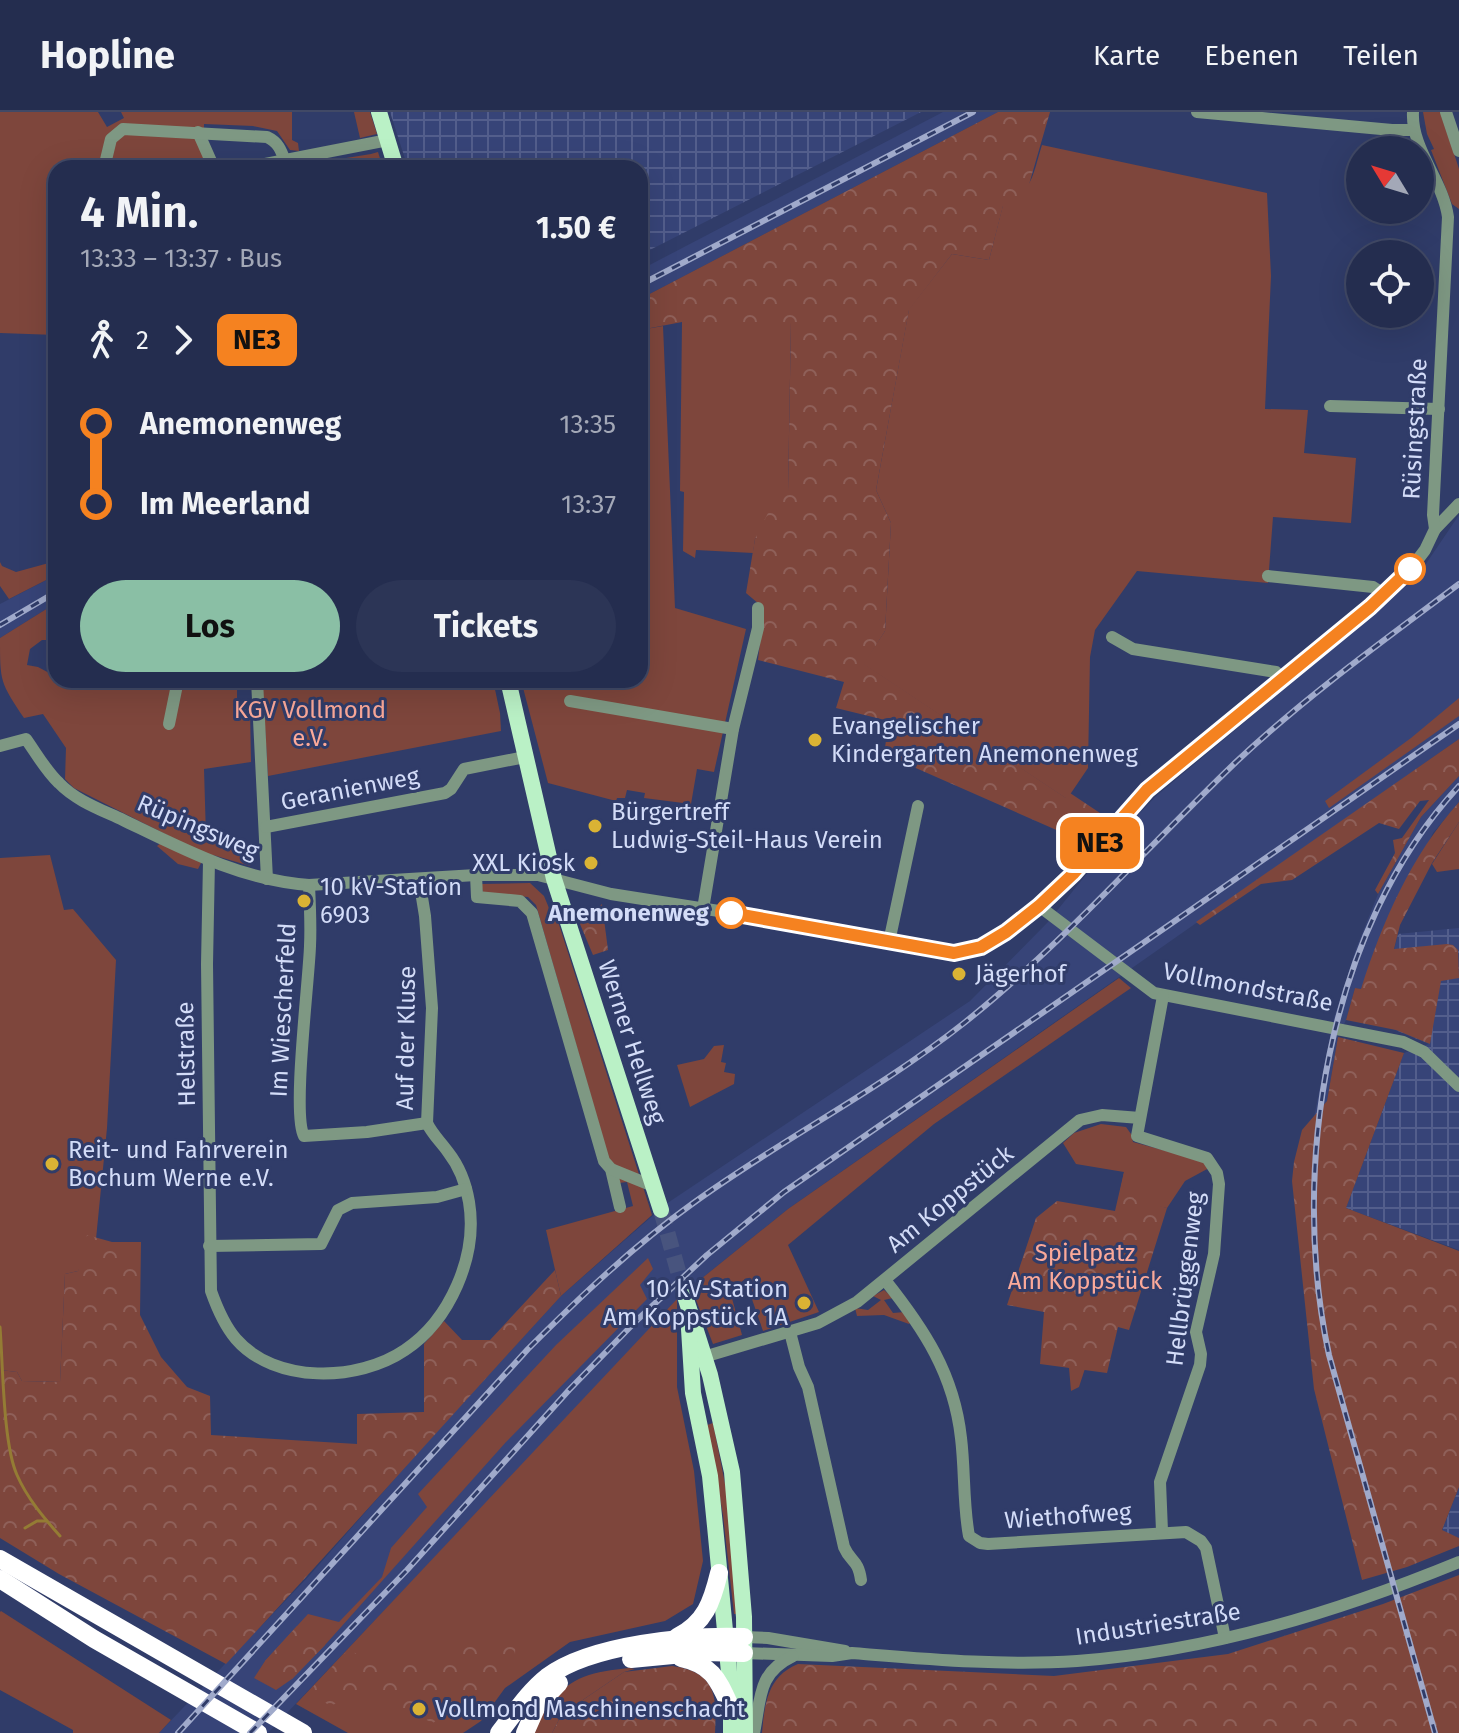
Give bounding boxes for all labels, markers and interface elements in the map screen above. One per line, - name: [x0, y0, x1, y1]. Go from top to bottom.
- text: Hopline: [40, 32, 175, 78]
- text: Karte: [1093, 39, 1160, 72]
- text: Ebenen: [1204, 39, 1299, 72]
- text: Teilen: [1343, 39, 1419, 72]
- north arrow: [1346, 136, 1434, 224]
- map controls: [1346, 136, 1434, 328]
- text: 4 Min.: [80, 186, 198, 239]
- text: 1.50 €: [536, 210, 616, 246]
- button: locate: [1346, 240, 1434, 328]
- text: 13:33 – 13:37 · Bus: [80, 243, 282, 274]
- icon: walk: [80, 318, 124, 362]
- icon: forward: [161, 318, 205, 362]
- text: NE3: [233, 323, 281, 356]
- text: 2: [136, 325, 149, 356]
- street label: Rüsingstraße: [1397, 358, 1433, 500]
- text: Anemonenweg: [140, 406, 341, 442]
- text: 13:35: [559, 409, 616, 440]
- text: Im Meerland: [140, 486, 311, 522]
- text: 13:37: [561, 489, 616, 520]
- unlabelled marker: [1395, 554, 1425, 584]
- button: Los: [80, 580, 340, 672]
- button: Tickets: [356, 580, 616, 672]
- park label: KGV Vollmond e.V.: [234, 696, 386, 752]
- place label: Evangelischer Kindergarten Anemonenweg: [831, 712, 1138, 768]
- marker: Evangelischer Kindergarten Anemonenweg: [806, 731, 824, 749]
- street label: Geranienweg: [278, 762, 422, 816]
- street label: Rüpingsweg: [133, 789, 264, 865]
- place label: Bürgertreff Ludwig-Steil-Haus Verein: [611, 798, 883, 854]
- marker: Bürgertreff Ludwig-Steil-Haus Verein: [586, 817, 604, 835]
- line badge: NE3: [1054, 817, 1146, 869]
- text: NE3: [1076, 826, 1124, 859]
- place label: XXL Kiosk: [472, 849, 576, 877]
- marker: XXL Kiosk: [582, 854, 600, 872]
- place label: 10 kV-Station 6903: [320, 873, 462, 929]
- marker: 10 kV-Station 6903: [295, 892, 313, 910]
- marker: Anemonenweg: [716, 898, 746, 928]
- place label: Anemonenweg: [547, 899, 710, 927]
- street label: Im Wiescherfeld: [264, 922, 302, 1098]
- street label: Werner Hellweg: [592, 956, 672, 1128]
- street label: Vollmondstraße: [1161, 957, 1335, 1017]
- place label: Jägerhof: [975, 960, 1068, 988]
- street label: Auf der Kluse: [391, 965, 421, 1111]
- marker: Jägerhof: [950, 965, 968, 983]
- street label: Helstraße: [171, 1001, 201, 1107]
- place label: Reit- und Fahrverein Bochum Werne e.V.: [68, 1136, 288, 1192]
- street label: Am Koppstück: [881, 1139, 1019, 1259]
- marker: Reit- und Fahrverein Bochum Werne e.V.: [43, 1155, 61, 1173]
- street label: Hellbrüggenweg: [1160, 1190, 1210, 1368]
- park label: Spielpatz Am Koppstück: [1008, 1239, 1163, 1295]
- place label: 10 kV-Station Am Koppstück 1A: [603, 1275, 788, 1331]
- marker: 10 kV-Station Am Koppstück 1A: [795, 1294, 813, 1312]
- street label: Wiethofweg: [1004, 1498, 1133, 1534]
- street label: Industriestraße: [1073, 1597, 1243, 1651]
- place label: Vollmond Maschinenschacht: [435, 1695, 746, 1723]
- marker: Vollmond Maschinenschacht: [410, 1700, 428, 1718]

